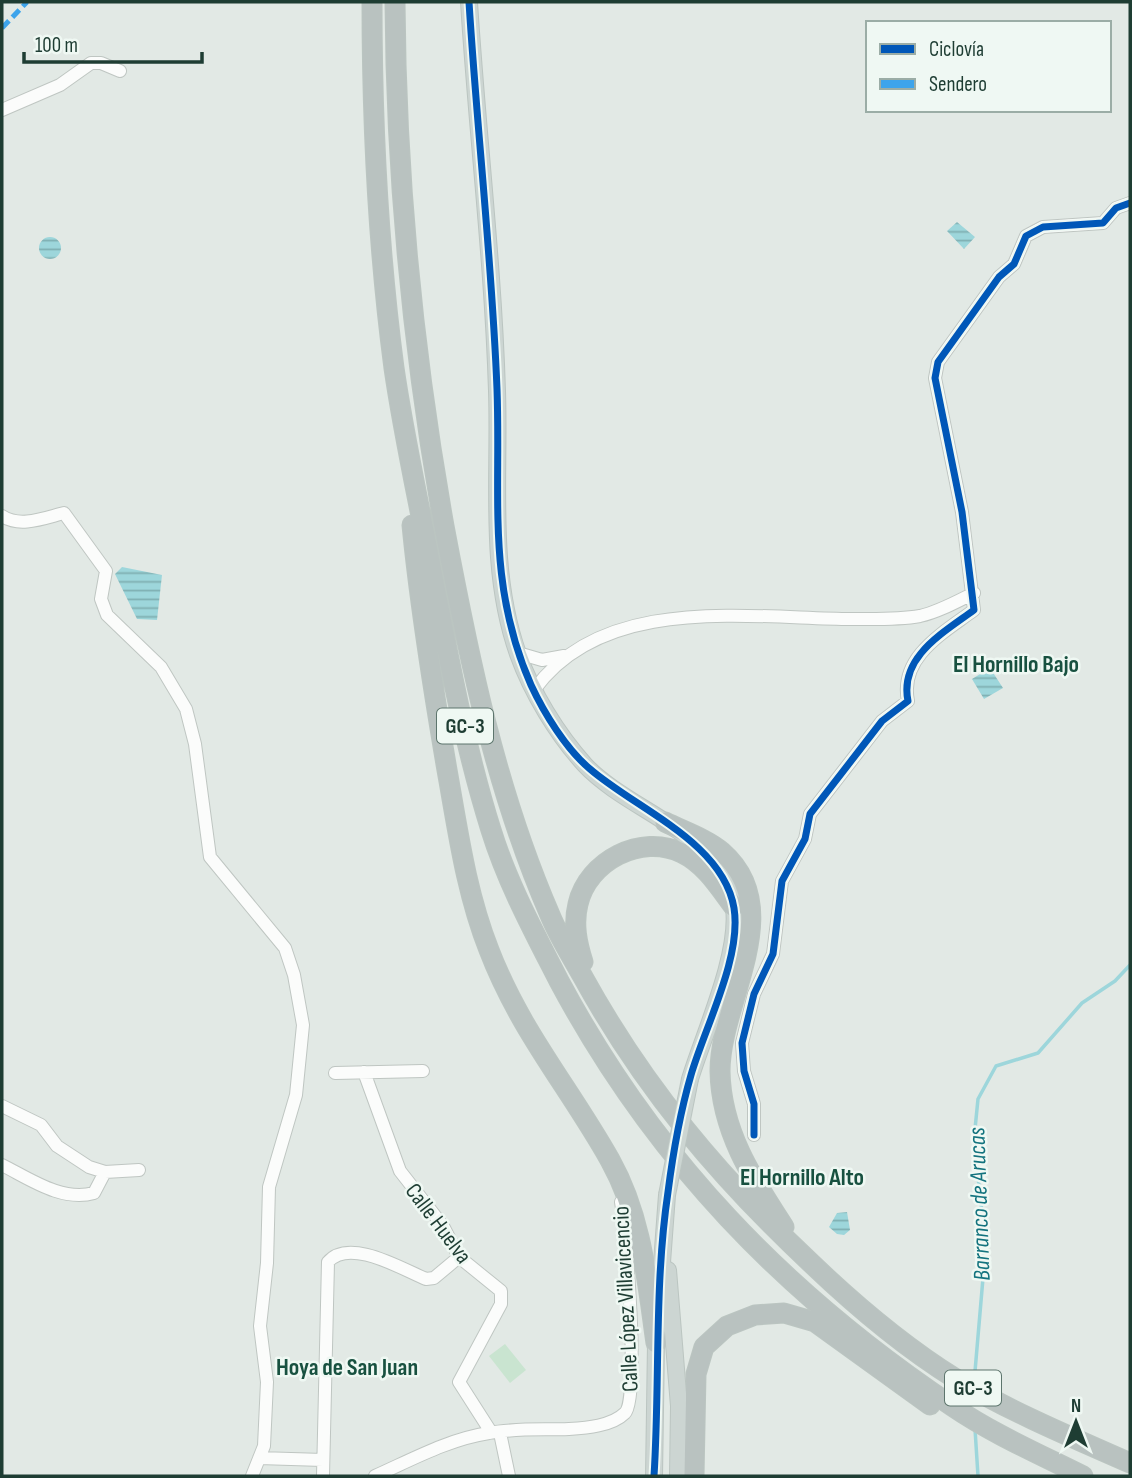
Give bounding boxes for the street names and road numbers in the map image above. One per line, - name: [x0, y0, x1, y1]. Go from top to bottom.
- road number: GC-3: [437, 708, 493, 744]
- street label: Calle Huelva: [399, 1178, 477, 1269]
- street label: Calle López Villavicencio: [607, 1205, 645, 1392]
- road number: GC-3: [945, 1370, 1001, 1406]

